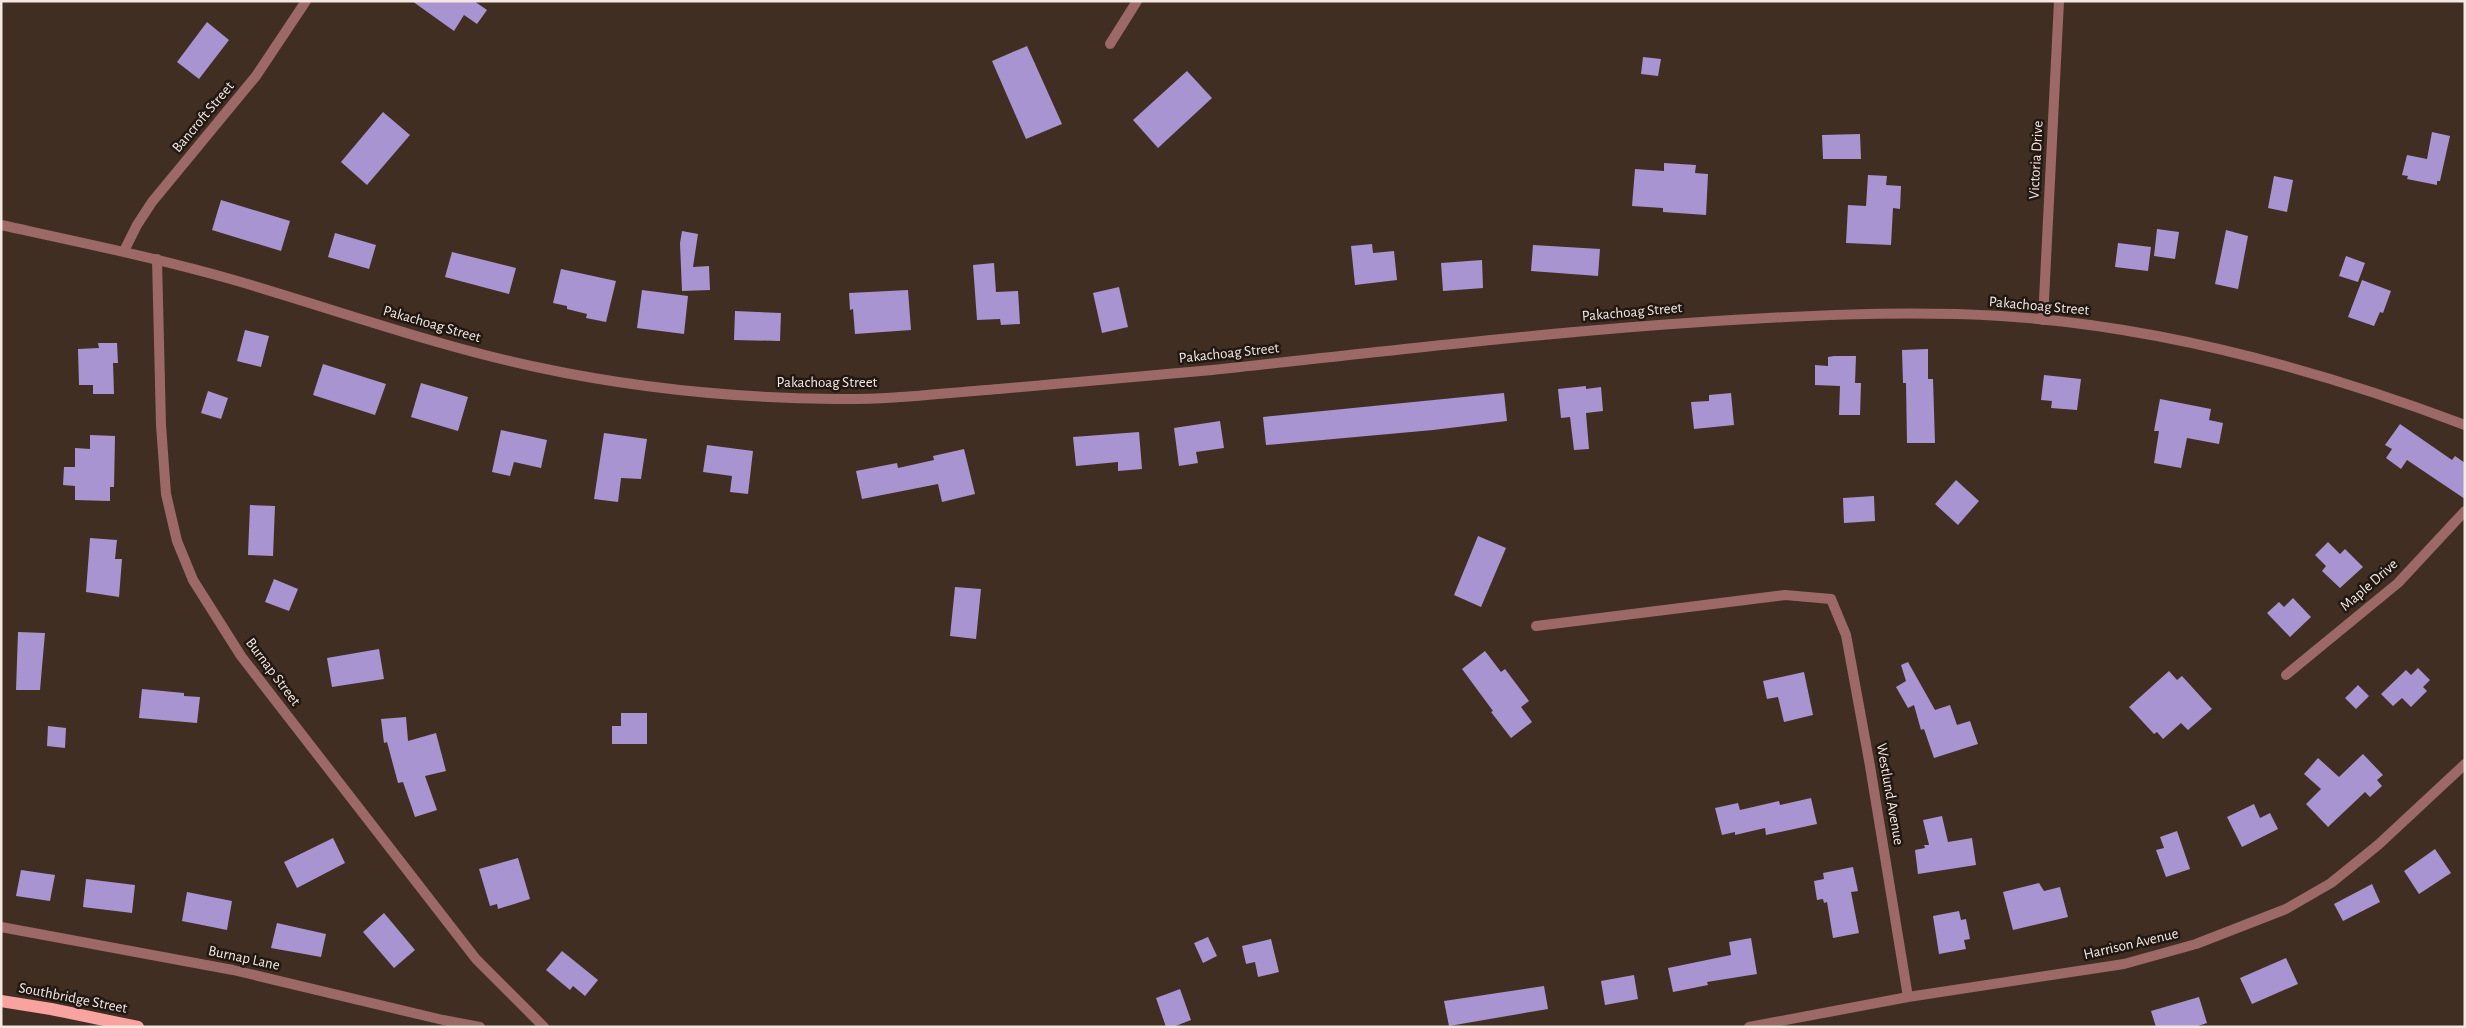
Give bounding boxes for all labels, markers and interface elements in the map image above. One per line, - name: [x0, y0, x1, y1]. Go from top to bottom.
- street label: Bancroft Street: [169, 79, 237, 155]
- street label: Victoria Drive: [2026, 120, 2046, 200]
- street label: Pakachoag Street: [1988, 294, 2090, 318]
- street label: Pakachoag Street: [1581, 300, 1683, 324]
- street label: Pakachoag Street: [382, 303, 483, 345]
- street label: Pakachoag Street: [1178, 340, 1280, 366]
- street label: Pakachoag Street: [777, 375, 878, 390]
- street label: Maple Drive: [2337, 556, 2401, 614]
- street label: Burnap Street: [243, 635, 303, 709]
- street label: Westlund Avenue: [1874, 742, 1906, 846]
- street label: Harrison Avenue: [2082, 926, 2180, 962]
- street label: Burnap Lane: [207, 943, 281, 973]
- street label: Southbridge Street: [17, 980, 129, 1016]

